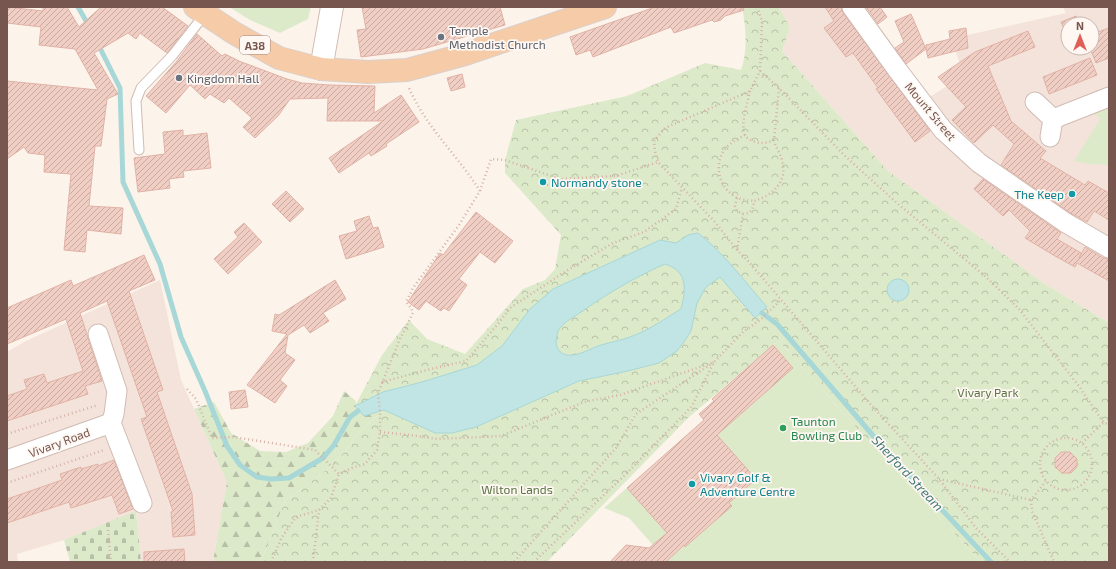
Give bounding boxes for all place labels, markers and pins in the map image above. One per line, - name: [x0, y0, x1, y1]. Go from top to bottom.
- place label: Temple Methodist Church: [449, 23, 546, 51]
- marker: Temple Methodist Church: [436, 32, 446, 42]
- place label: Kingdom Hall: [187, 71, 260, 85]
- marker: Kingdom Hall: [174, 73, 184, 83]
- place label: Normandy stone: [551, 175, 642, 189]
- marker: Normandy stone: [538, 177, 548, 187]
- place label: The Keep: [1014, 187, 1064, 201]
- marker: The Keep: [1067, 189, 1077, 199]
- place label: Taunton Bowling Club: [791, 414, 862, 442]
- marker: Taunton Bowling Club: [778, 423, 788, 433]
- place label: Vivary Golf & Adventure Centre: [700, 470, 795, 498]
- marker: Vivary Golf & Adventure Centre: [687, 479, 697, 489]

